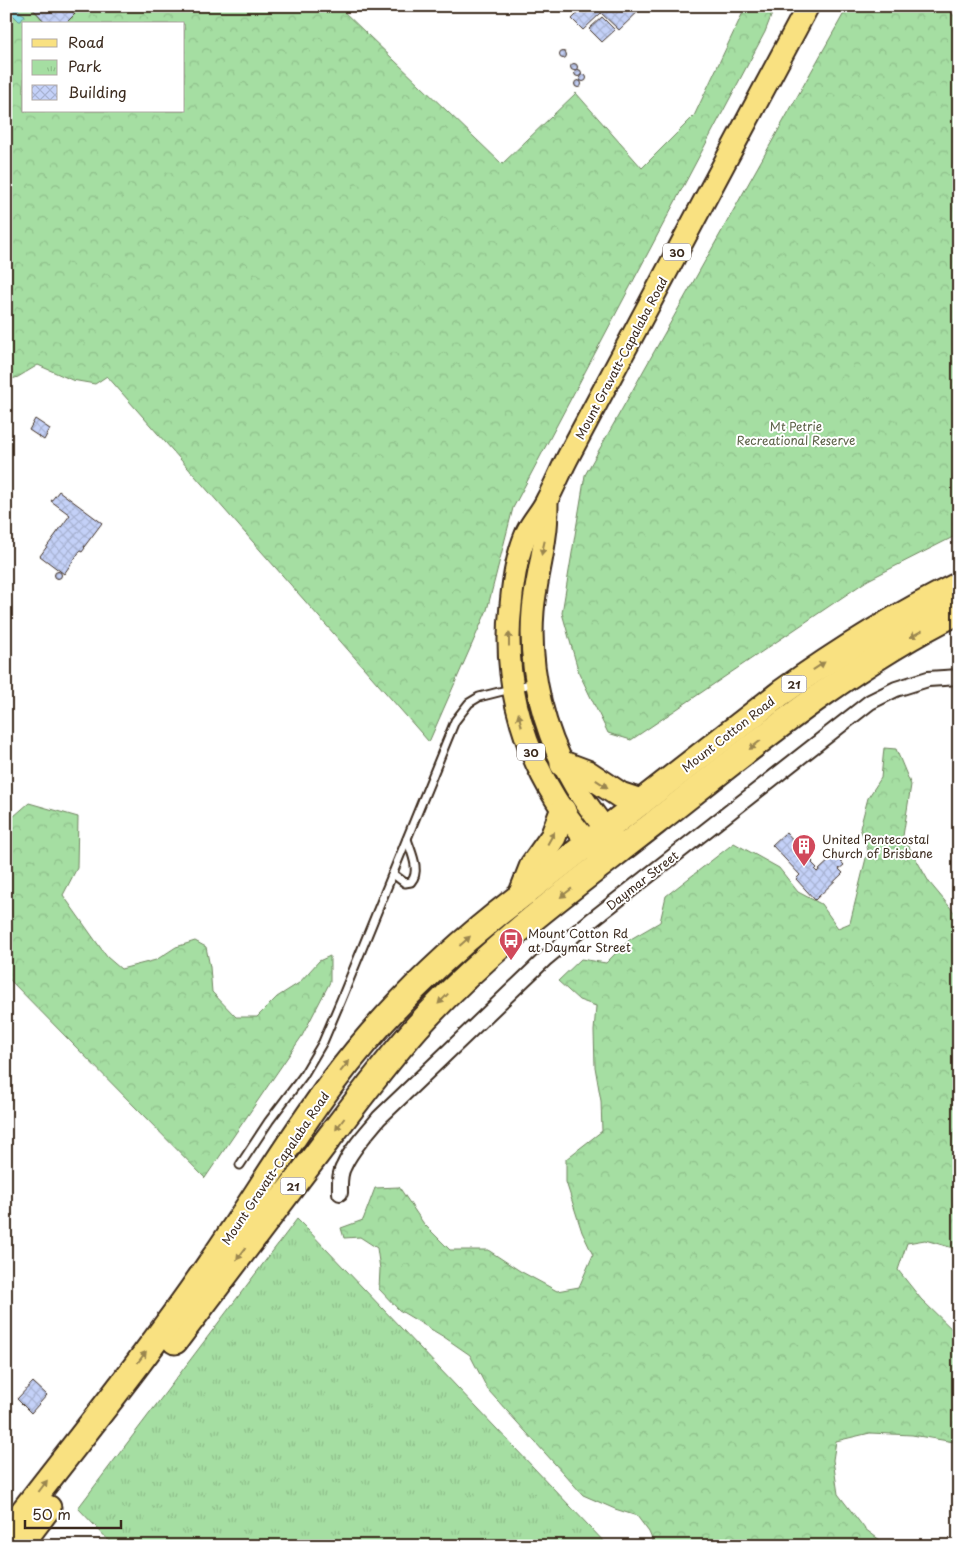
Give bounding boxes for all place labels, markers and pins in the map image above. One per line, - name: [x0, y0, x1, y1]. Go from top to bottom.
- place label: United Pentecostal Church of Brisbane: [822, 830, 933, 862]
- building icon: United Pentecostal Church of Brisbane: [791, 833, 817, 867]
- place label: Mount Cotton Rd at Daymar Street: [528, 924, 631, 956]
- bus stop icon: Mount Cotton Rd at Daymar Street: [498, 927, 524, 961]

